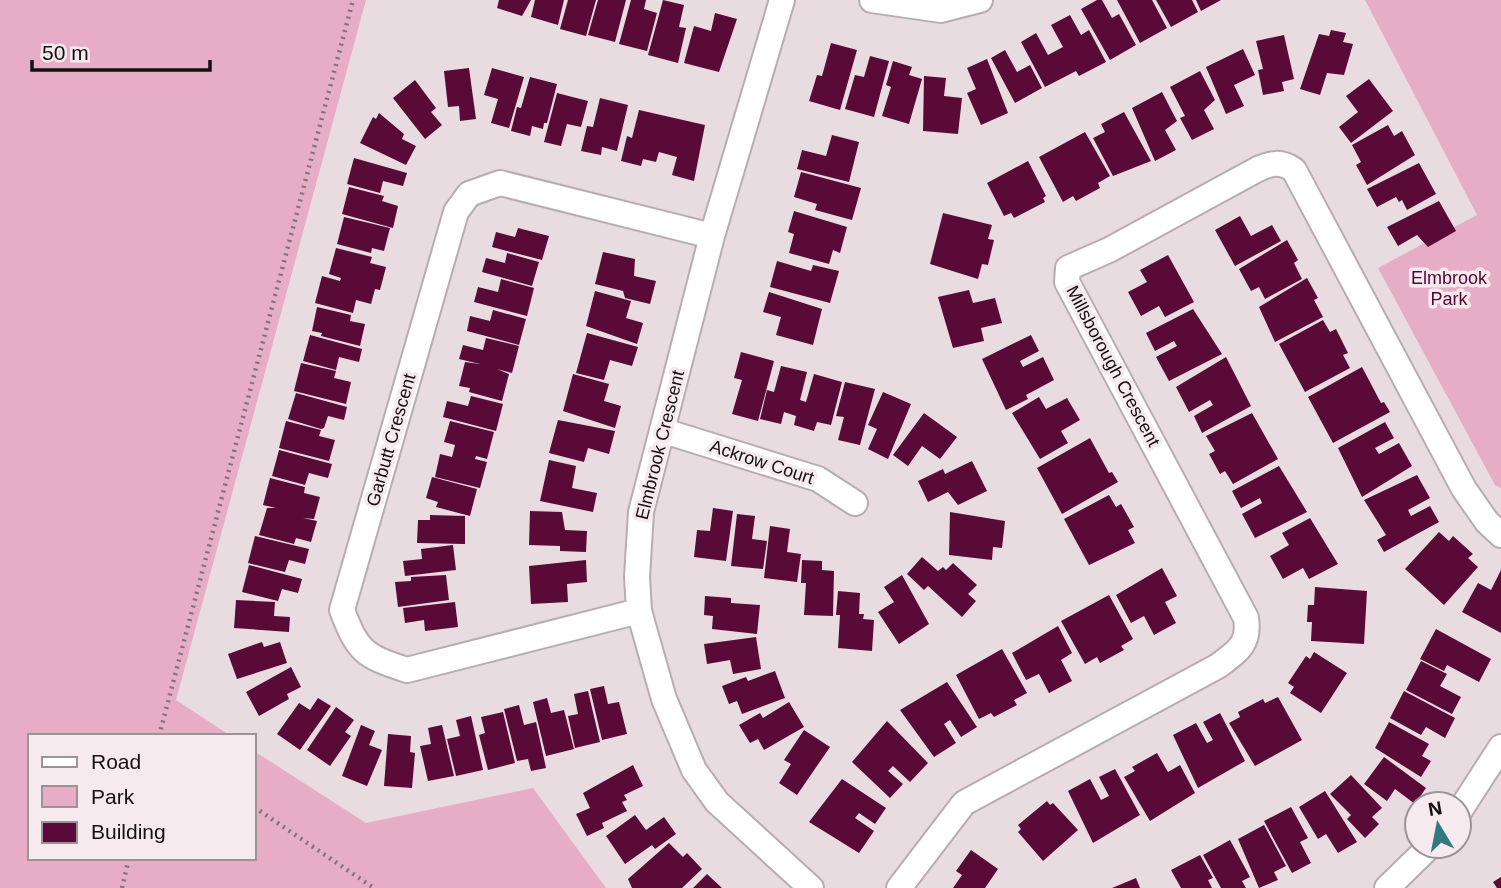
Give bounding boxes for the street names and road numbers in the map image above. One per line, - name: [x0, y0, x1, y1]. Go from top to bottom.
- street label: Millsborough Crescent: [1062, 282, 1164, 450]
- street label: Elmbrook Crescent: [632, 368, 688, 522]
- street label: Garbutt Crescent: [362, 371, 420, 509]
- street label: Ackrow Court: [708, 436, 816, 488]

